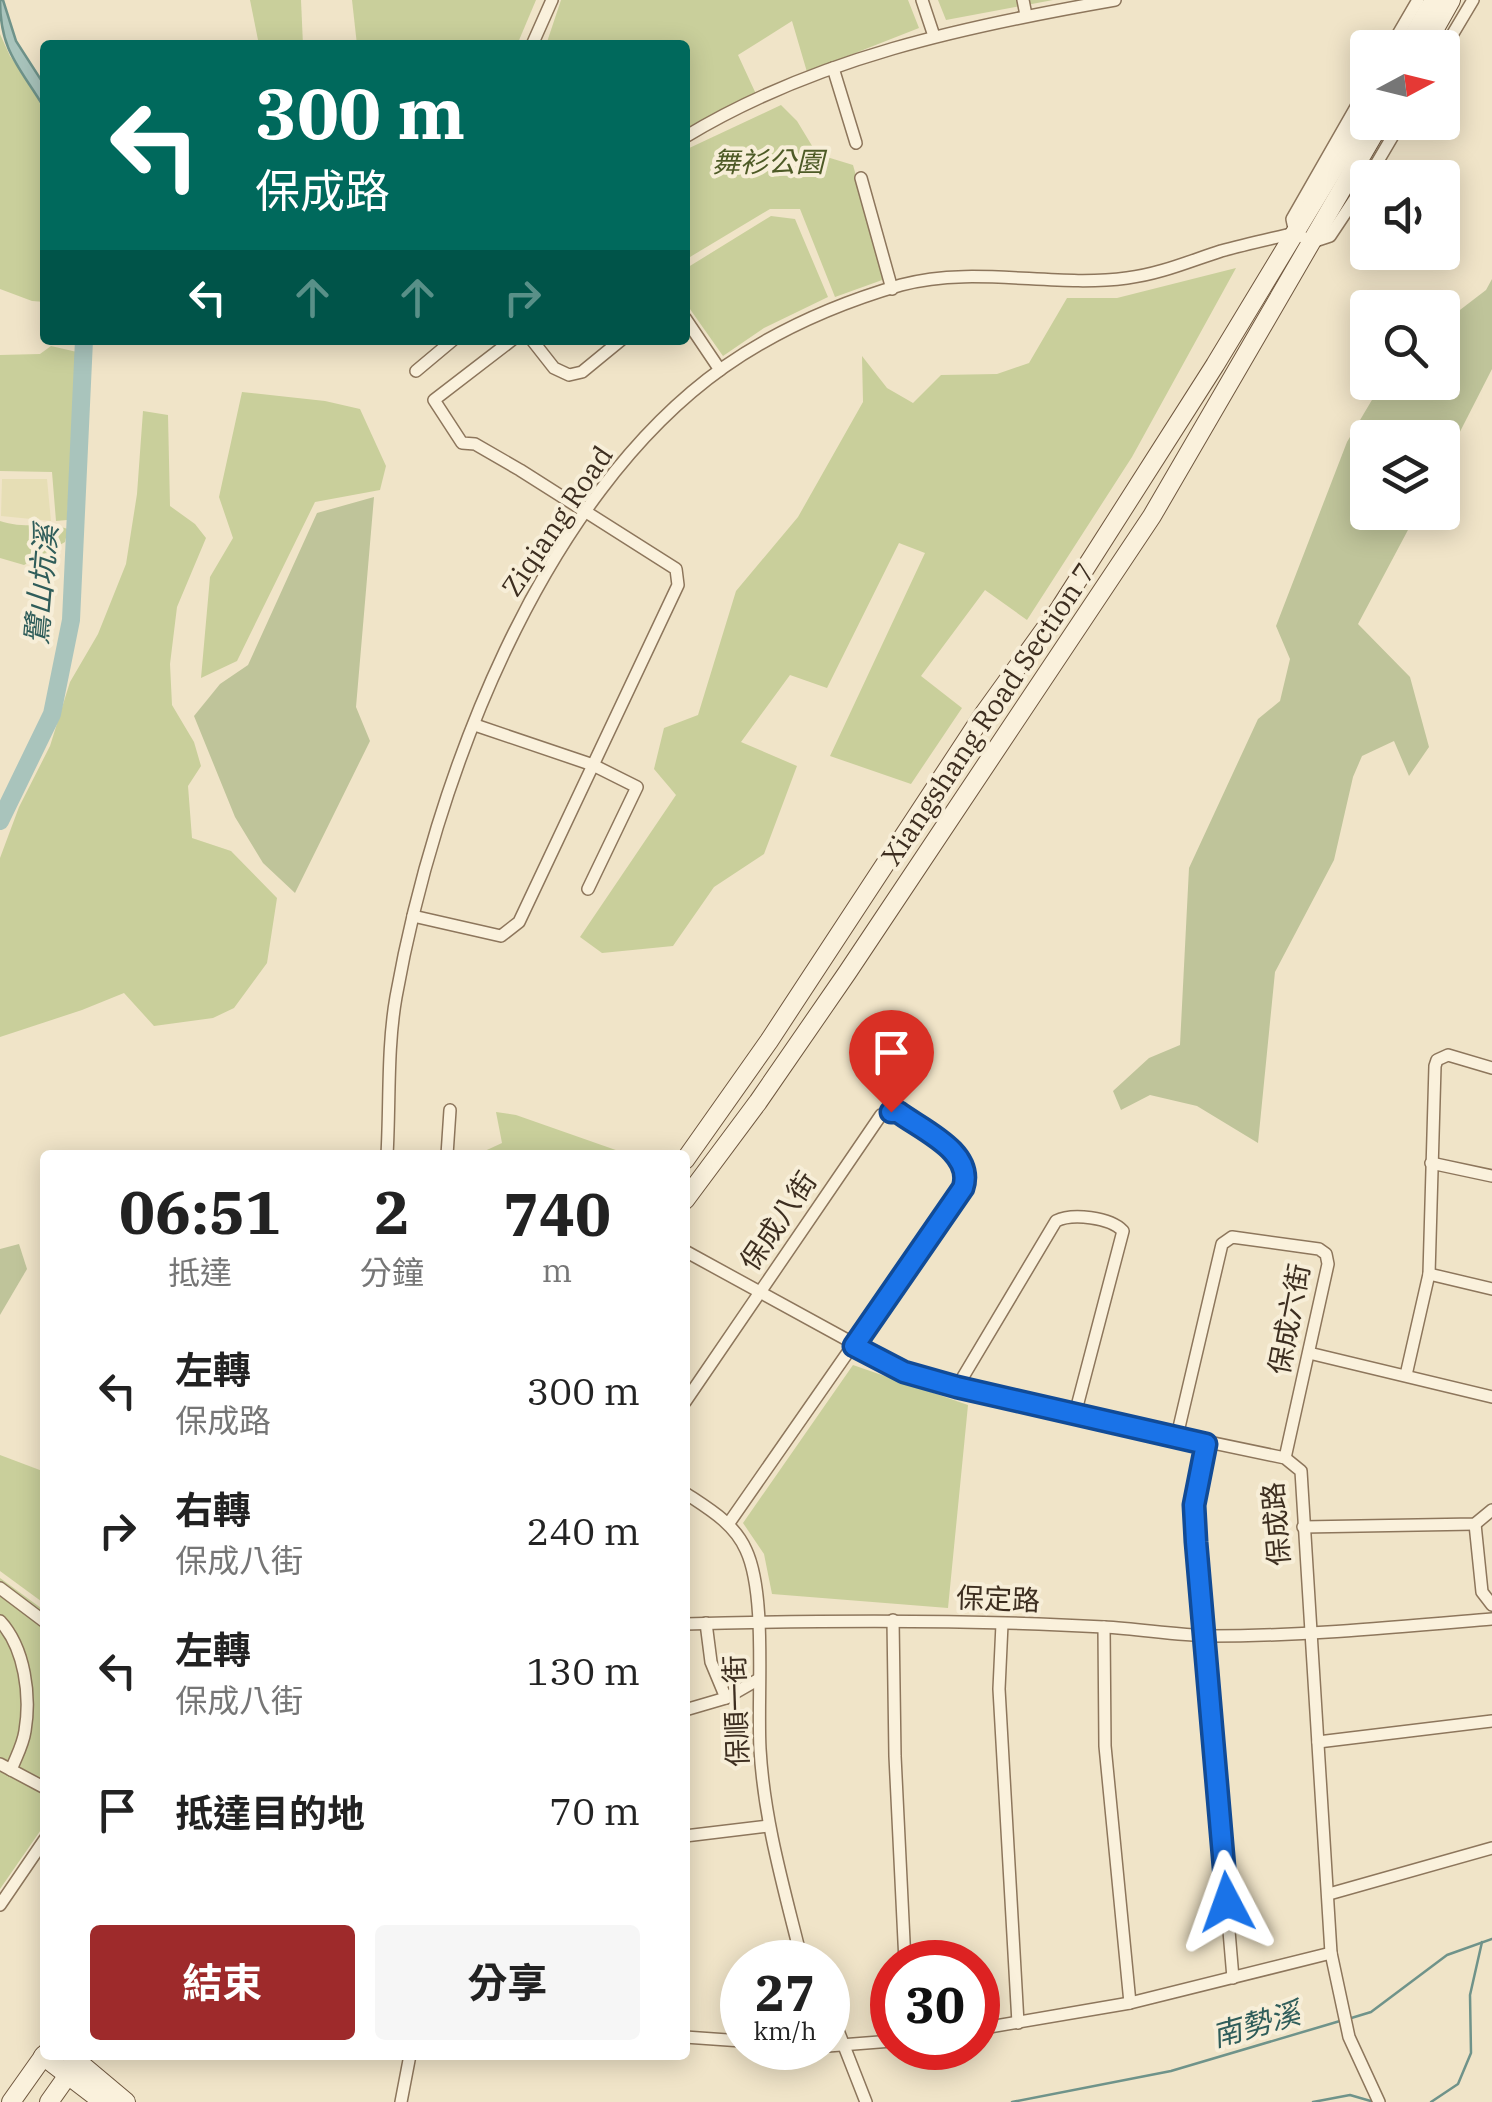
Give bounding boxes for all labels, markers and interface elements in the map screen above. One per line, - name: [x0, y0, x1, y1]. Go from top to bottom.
- north arrow: [1350, 30, 1460, 140]
- map controls: [1350, 30, 1460, 530]
- text: 300 m: [255, 67, 465, 158]
- icon: left: [90, 80, 220, 210]
- park label: 舞衫公園: [712, 143, 828, 180]
- button: sound: [1350, 160, 1460, 270]
- text: 保成路: [255, 161, 390, 219]
- icon: left: [180, 270, 235, 325]
- icon: ahead: [285, 270, 340, 325]
- icon: ahead: [390, 270, 445, 325]
- icon: right: [495, 270, 550, 325]
- button: search: [1350, 290, 1460, 400]
- button: layers: [1350, 420, 1460, 530]
- street label: Ziqiang Road: [493, 438, 621, 603]
- water label: 鷺山坑溪: [16, 519, 66, 646]
- street label: Xiangshang Road Section 7: [872, 555, 1103, 872]
- pin: [849, 1010, 934, 1113]
- icon: arrive: [864, 1025, 919, 1080]
- street label: 保成八街: [731, 1164, 824, 1277]
- text: 06:51: [119, 1172, 281, 1251]
- text: 2: [374, 1172, 410, 1251]
- text: 740: [503, 1174, 611, 1253]
- text: m: [542, 1249, 572, 1291]
- text: 抵達: [168, 1251, 232, 1293]
- text: 分鐘: [360, 1251, 424, 1293]
- street label: 保成六街: [1260, 1260, 1317, 1377]
- text: 左轉: [175, 1345, 251, 1394]
- icon: left: [90, 1363, 145, 1418]
- text: 300 m: [527, 1366, 640, 1415]
- text: 保成路: [175, 1399, 271, 1441]
- street label: 保成路: [1253, 1481, 1298, 1568]
- text: 右轉: [175, 1485, 251, 1534]
- icon: right: [90, 1503, 145, 1558]
- text: 240 m: [527, 1506, 640, 1555]
- text: 保成八街: [175, 1539, 303, 1581]
- street label: 保定路: [955, 1579, 1041, 1618]
- text: 左轉: [175, 1625, 251, 1674]
- icon: left: [90, 1643, 145, 1698]
- text: 130 m: [527, 1646, 640, 1695]
- street label: 保順一街: [715, 1654, 756, 1768]
- text: 保成八街: [175, 1679, 303, 1721]
- icon: arrive: [90, 1783, 145, 1838]
- text: 70 m: [549, 1786, 640, 1835]
- text: 抵達目的地: [175, 1788, 365, 1837]
- position arrow: [1175, 1850, 1279, 1954]
- button: 結束: [90, 1925, 355, 2040]
- button: 分享: [375, 1925, 640, 2040]
- speed limit sign: 30: [870, 1940, 1000, 2070]
- text: 27: [755, 1960, 815, 2025]
- water label: 南勢溪: [1207, 1991, 1308, 2055]
- text: km/h: [753, 2014, 817, 2047]

